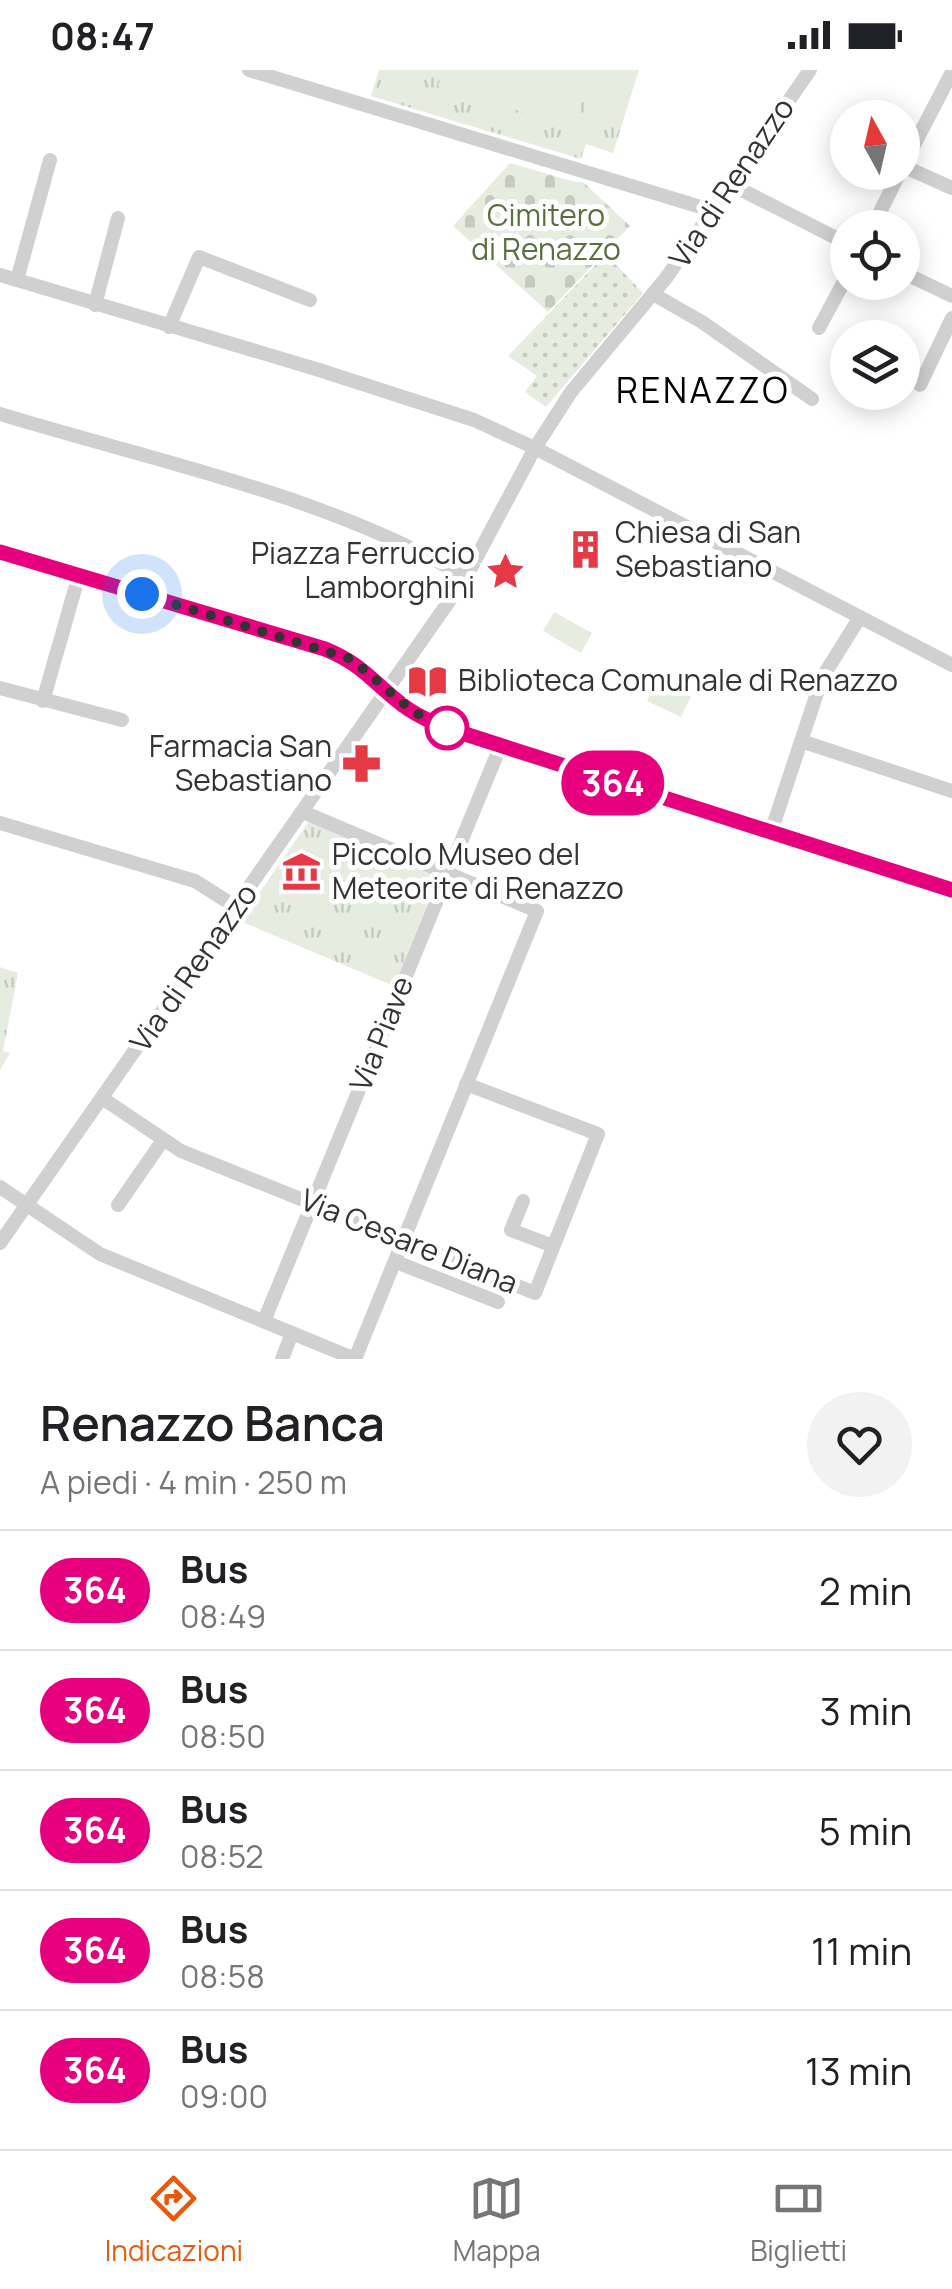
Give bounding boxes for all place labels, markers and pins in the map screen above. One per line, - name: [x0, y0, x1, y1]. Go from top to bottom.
- place label: Chiesa di San Sebastiano: [615, 511, 801, 586]
- building icon: Chiesa di San Sebastiano: [564, 529, 606, 571]
- place label: Piazza Ferruccio Lamborghini: [251, 532, 475, 607]
- place icon: Piazza Ferruccio Lamborghini: [484, 550, 526, 592]
- place label: Biblioteca Comunale di Renazzo: [458, 659, 898, 700]
- library icon: Biblioteca Comunale di Renazzo: [407, 660, 449, 702]
- unlabelled marker: [426, 707, 468, 749]
- place label: Farmacia San Sebastiano: [149, 725, 332, 800]
- pharmacy icon: Farmacia San Sebastiano: [341, 743, 383, 785]
- place label: Piccolo Museo del Meteorite di Renazzo: [332, 833, 624, 908]
- museum icon: Piccolo Museo del Meteorite di Renazzo: [281, 851, 323, 893]

